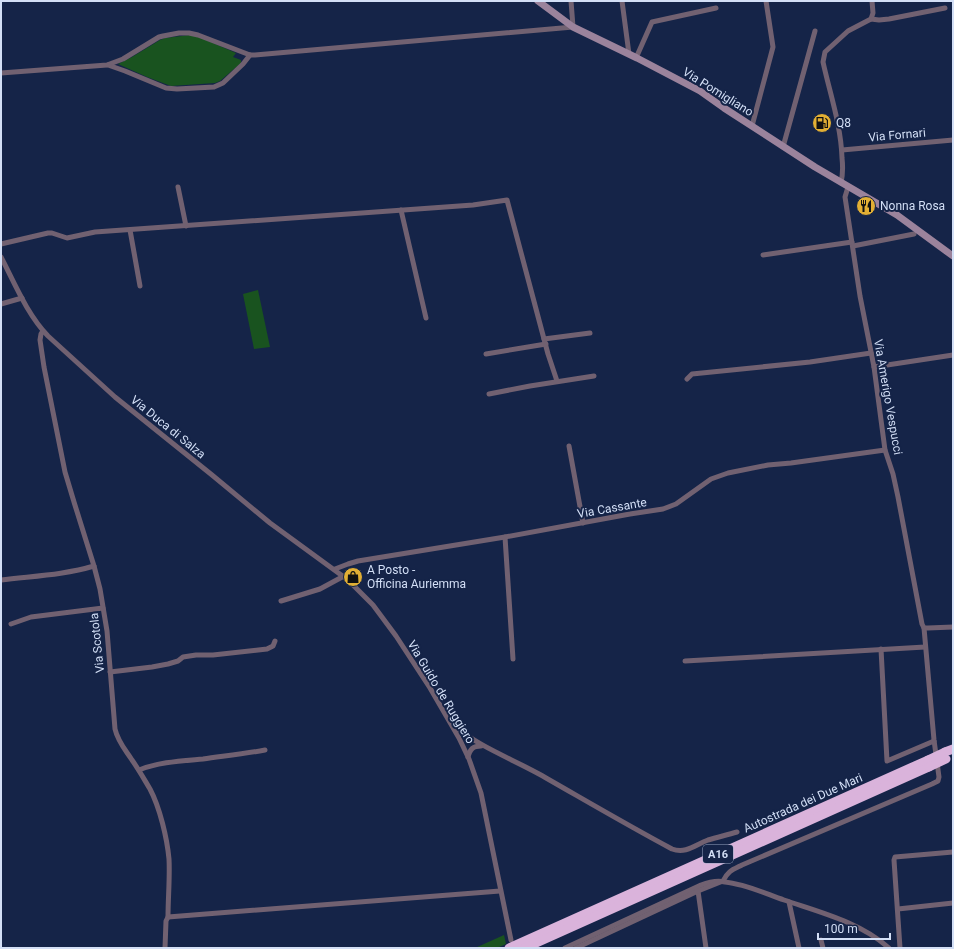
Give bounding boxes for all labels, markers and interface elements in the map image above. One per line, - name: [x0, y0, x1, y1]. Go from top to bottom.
- street label: Via Pomigliano: [680, 65, 756, 119]
- fuel station icon: Q8: [811, 112, 833, 134]
- place label: Q8: [836, 116, 851, 130]
- street label: Via Fornari: [868, 126, 926, 144]
- restaurant icon: Nonna Rosa: [855, 195, 877, 217]
- place label: Nonna Rosa: [880, 199, 945, 213]
- street label: Via Amerigo Vespucci: [871, 338, 905, 456]
- street label: Via Duca di Salza: [128, 393, 208, 461]
- street label: Via Cassante: [576, 495, 648, 521]
- place label: A Posto - Officina Auriemma: [367, 563, 466, 591]
- shop icon: A Posto - Officina Auriemma: [342, 566, 364, 588]
- street label: Via Scotola: [87, 612, 107, 674]
- street label: Via Guido de Ruggiero: [405, 638, 477, 746]
- street label: Autostrada dei Due Mari: [741, 770, 865, 836]
- road number: A16: [703, 845, 733, 863]
- scale bar: [818, 915, 890, 941]
- text: 100 m: [824, 922, 858, 936]

